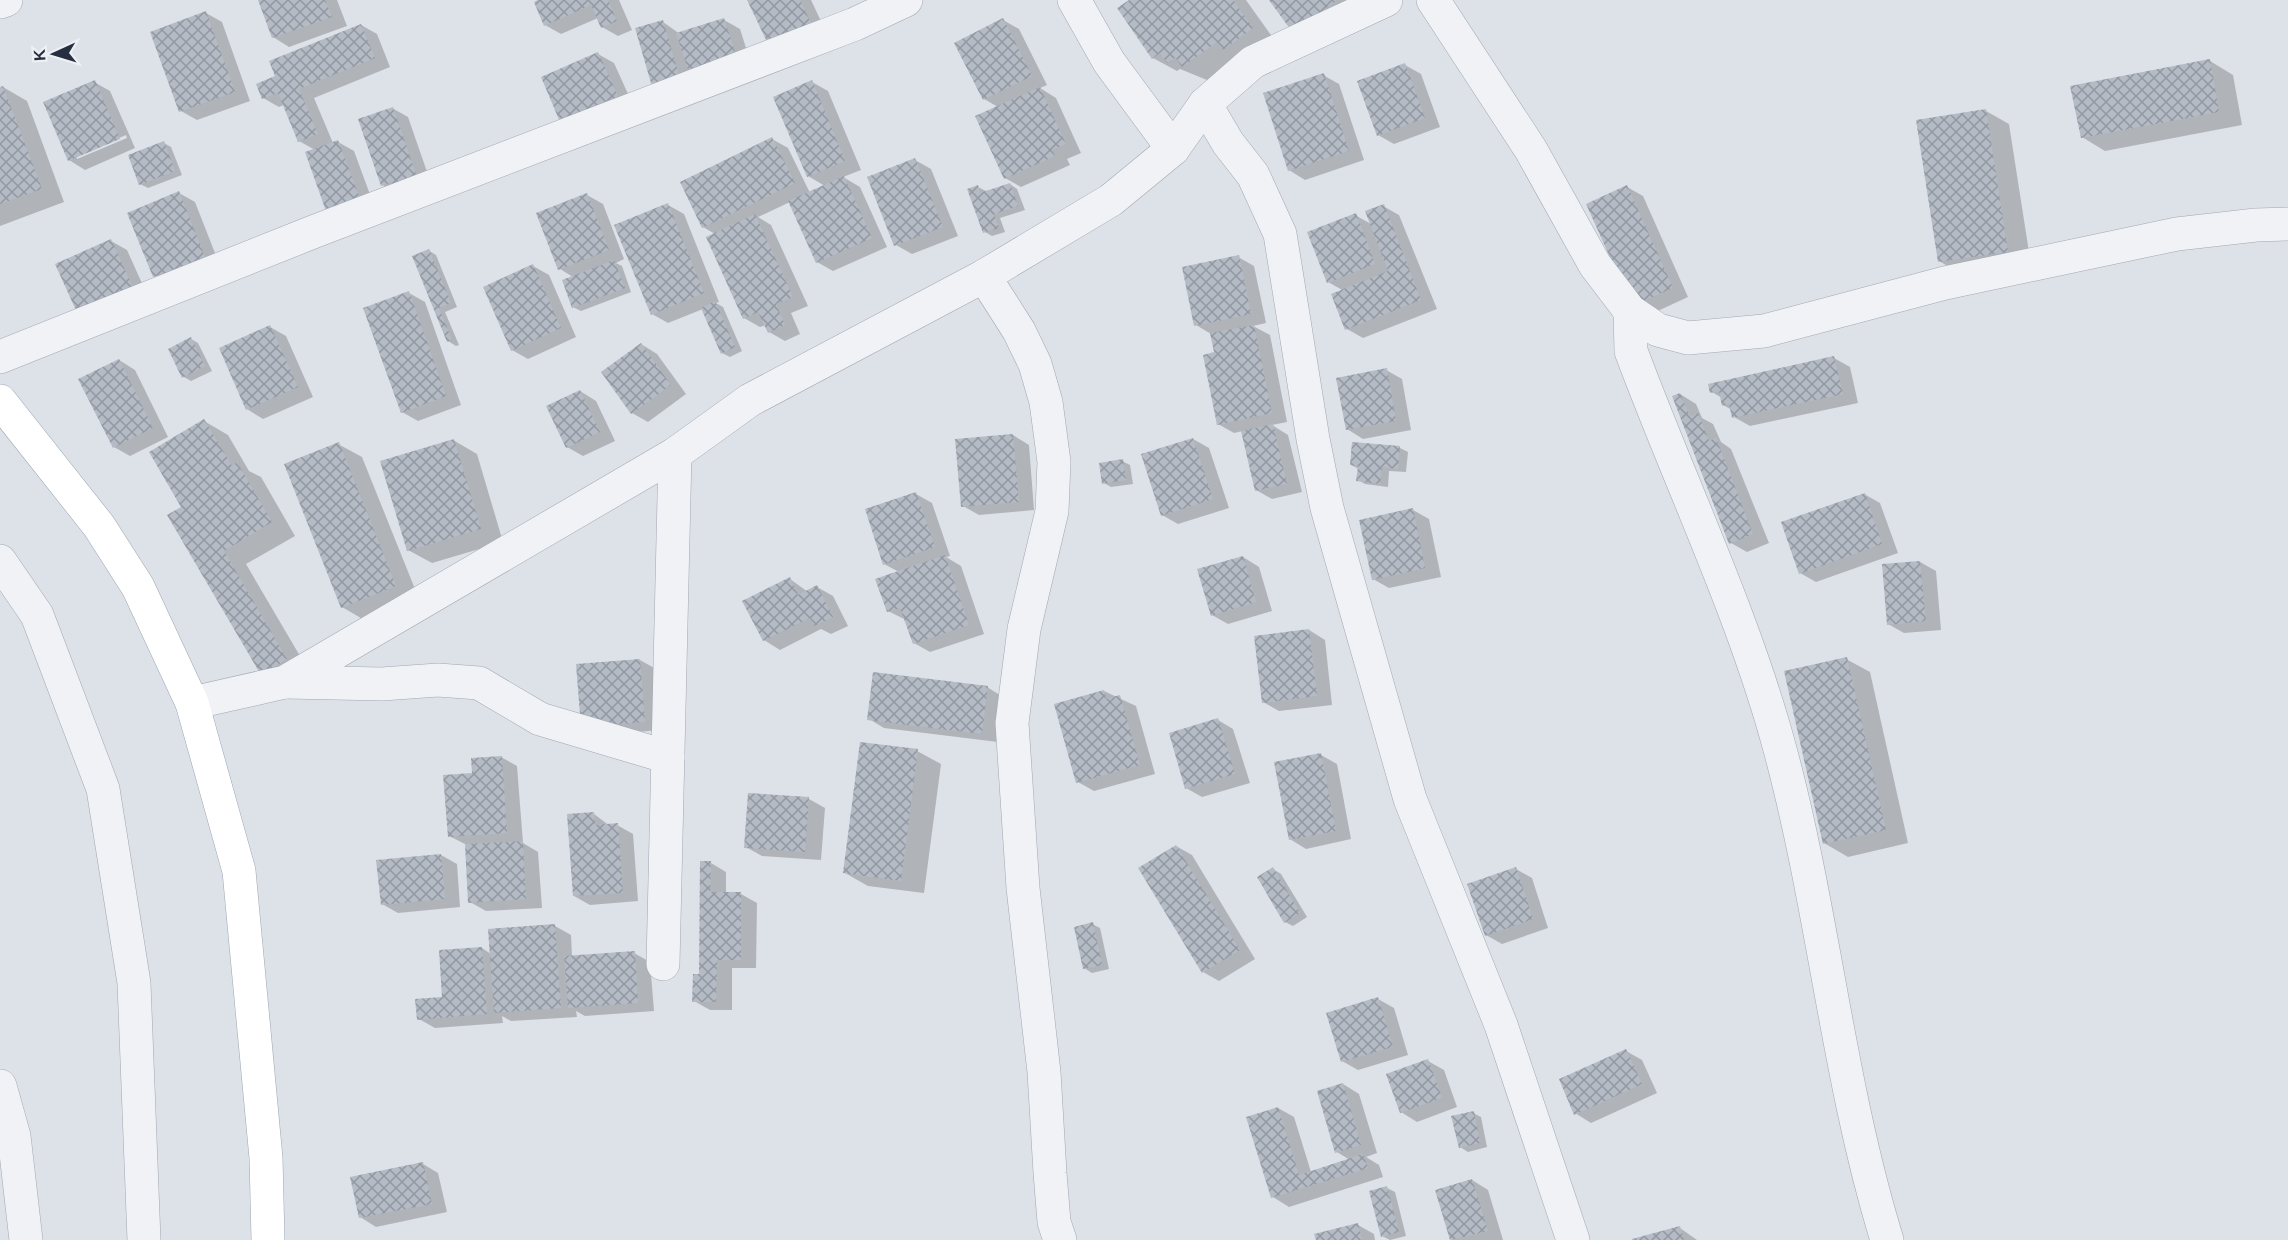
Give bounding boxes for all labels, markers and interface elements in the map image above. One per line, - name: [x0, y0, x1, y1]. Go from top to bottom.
- north arrow: [24, 24, 84, 84]
- text: K: [31, 48, 48, 61]

